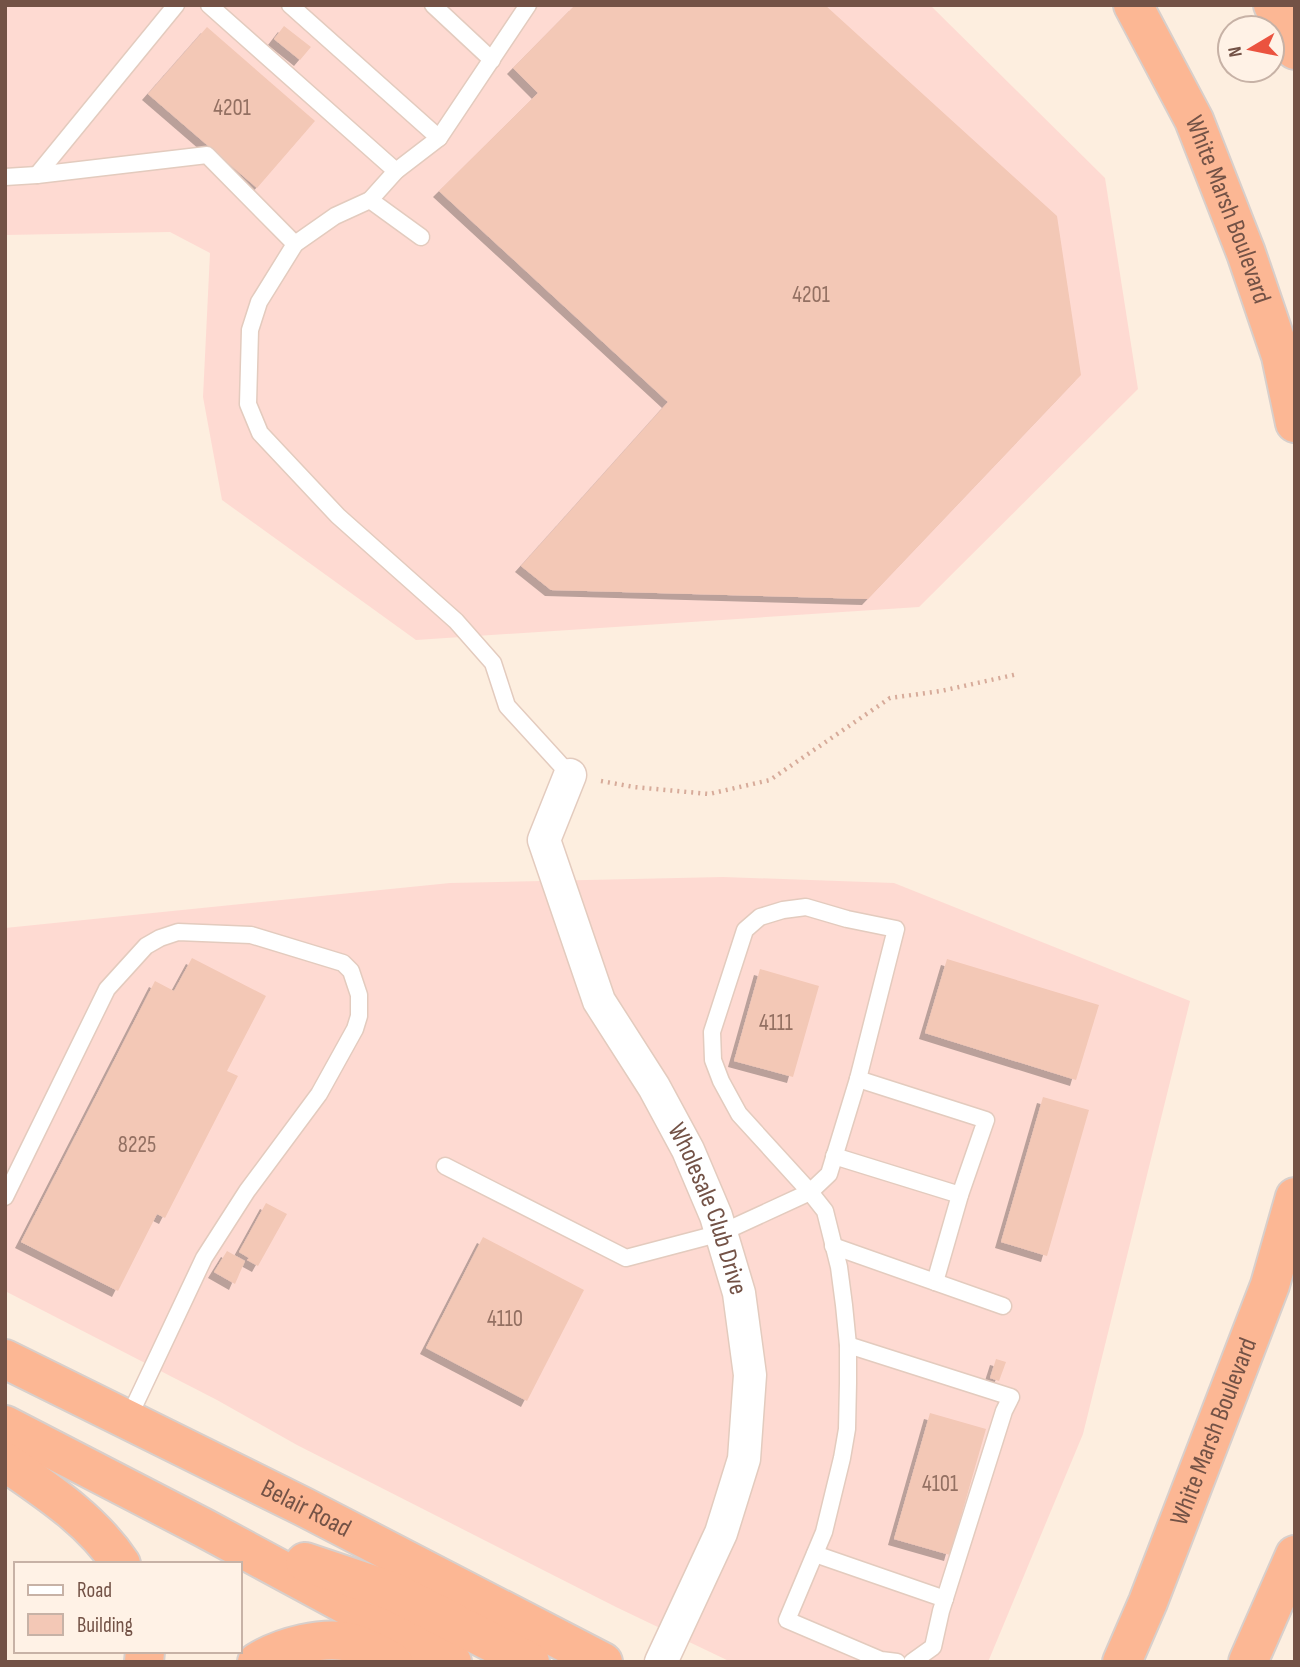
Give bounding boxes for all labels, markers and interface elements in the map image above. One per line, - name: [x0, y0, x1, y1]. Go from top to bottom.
- north arrow: [1216, 14, 1286, 84]
- text: N: [1224, 45, 1248, 59]
- house number: 4201: [213, 94, 251, 122]
- street label: White Marsh Boulevard: [1178, 111, 1277, 307]
- house number: 4201: [792, 281, 830, 309]
- house number: 4111: [759, 1009, 793, 1037]
- street label: Wholesale Club Drive: [661, 1117, 754, 1298]
- house number: 8225: [118, 1131, 156, 1159]
- house number: 4110: [487, 1305, 523, 1333]
- street label: White Marsh Boulevard: [1163, 1333, 1264, 1530]
- house number: 4101: [922, 1470, 958, 1498]
- street label: Belair Road: [256, 1473, 356, 1544]
- legend: [14, 1562, 242, 1653]
- text: Road: [77, 1578, 112, 1603]
- text: Building: [77, 1613, 133, 1638]

